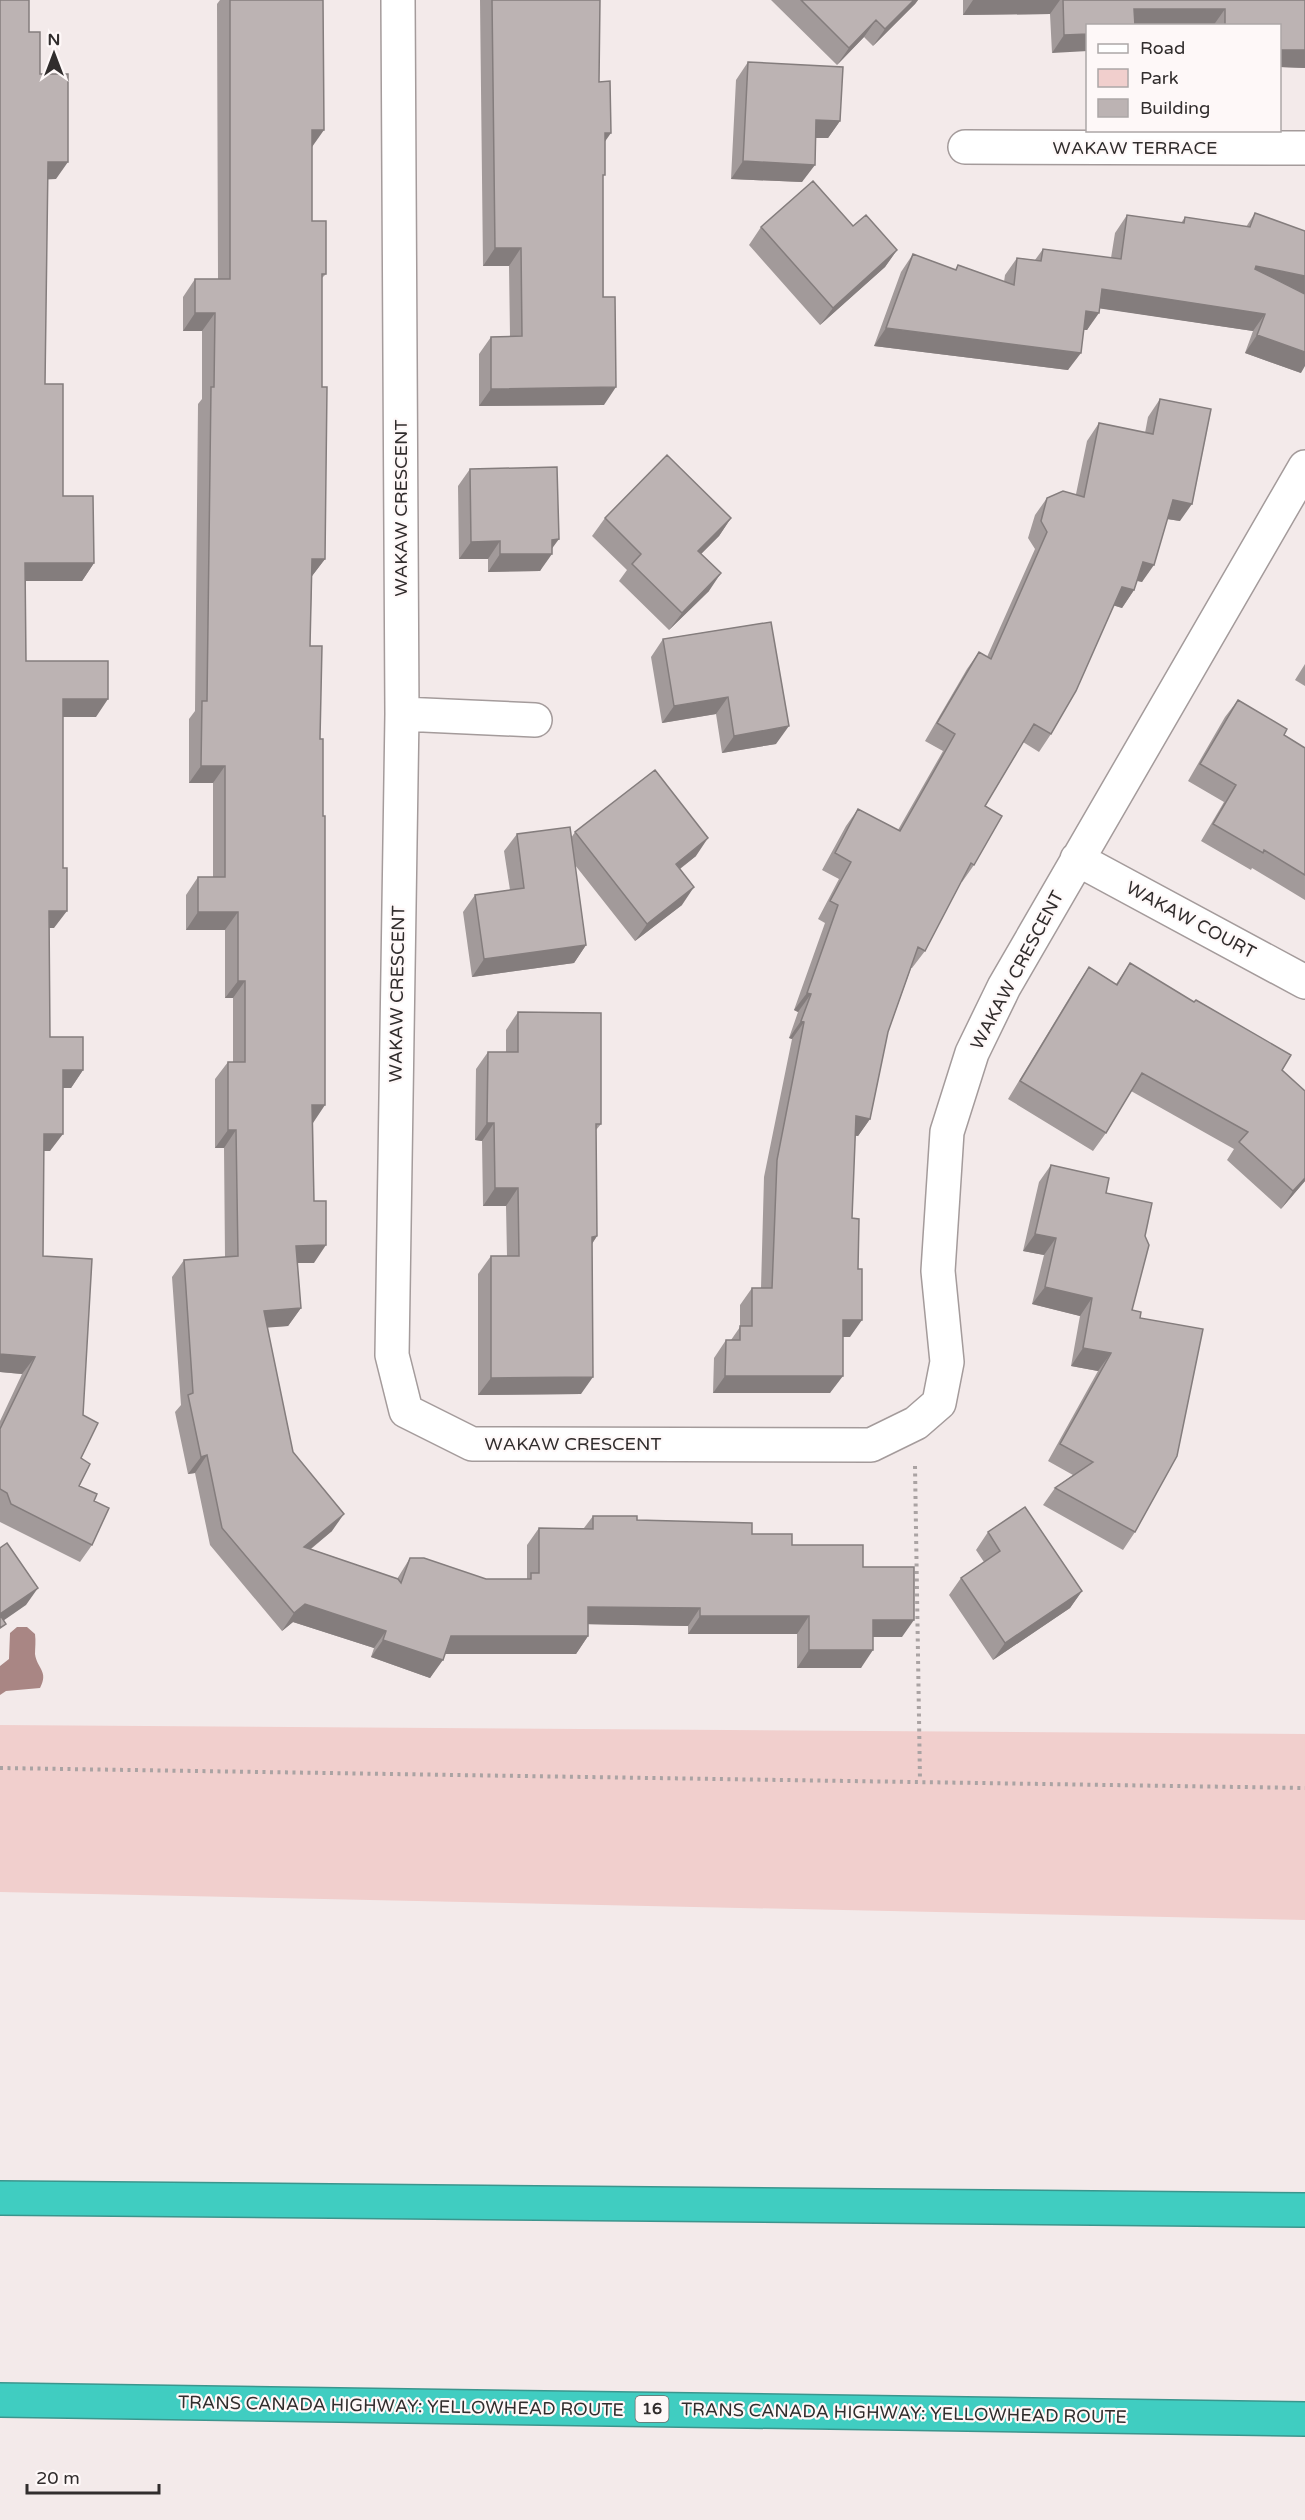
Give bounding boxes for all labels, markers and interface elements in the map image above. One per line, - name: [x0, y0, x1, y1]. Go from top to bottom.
- north arrow: [24, 24, 84, 84]
- legend: [1086, 24, 1281, 132]
- text: N: [48, 30, 60, 50]
- text: Road: [1140, 37, 1185, 59]
- text: Park: [1140, 67, 1179, 89]
- text: Building: [1140, 97, 1210, 119]
- street label: WAKAW TERRACE: [1053, 137, 1217, 159]
- street label: WAKAW CRESCENT: [390, 419, 412, 596]
- street label: WAKAW COURT: [1122, 877, 1260, 963]
- street label: WAKAW CRESCENT: [966, 887, 1068, 1053]
- street label: WAKAW CRESCENT: [384, 905, 410, 1083]
- street label: WAKAW CRESCENT: [485, 1433, 662, 1455]
- street label: TRANS CANADA HIGHWAY: YELLOWHEAD ROUTE: [178, 2391, 624, 2421]
- road number: 16: [636, 2396, 668, 2422]
- street label: TRANS CANADA HIGHWAY: YELLOWHEAD ROUTE: [681, 2398, 1127, 2428]
- scale bar: [27, 2457, 159, 2495]
- text: 20 m: [36, 2467, 80, 2489]

